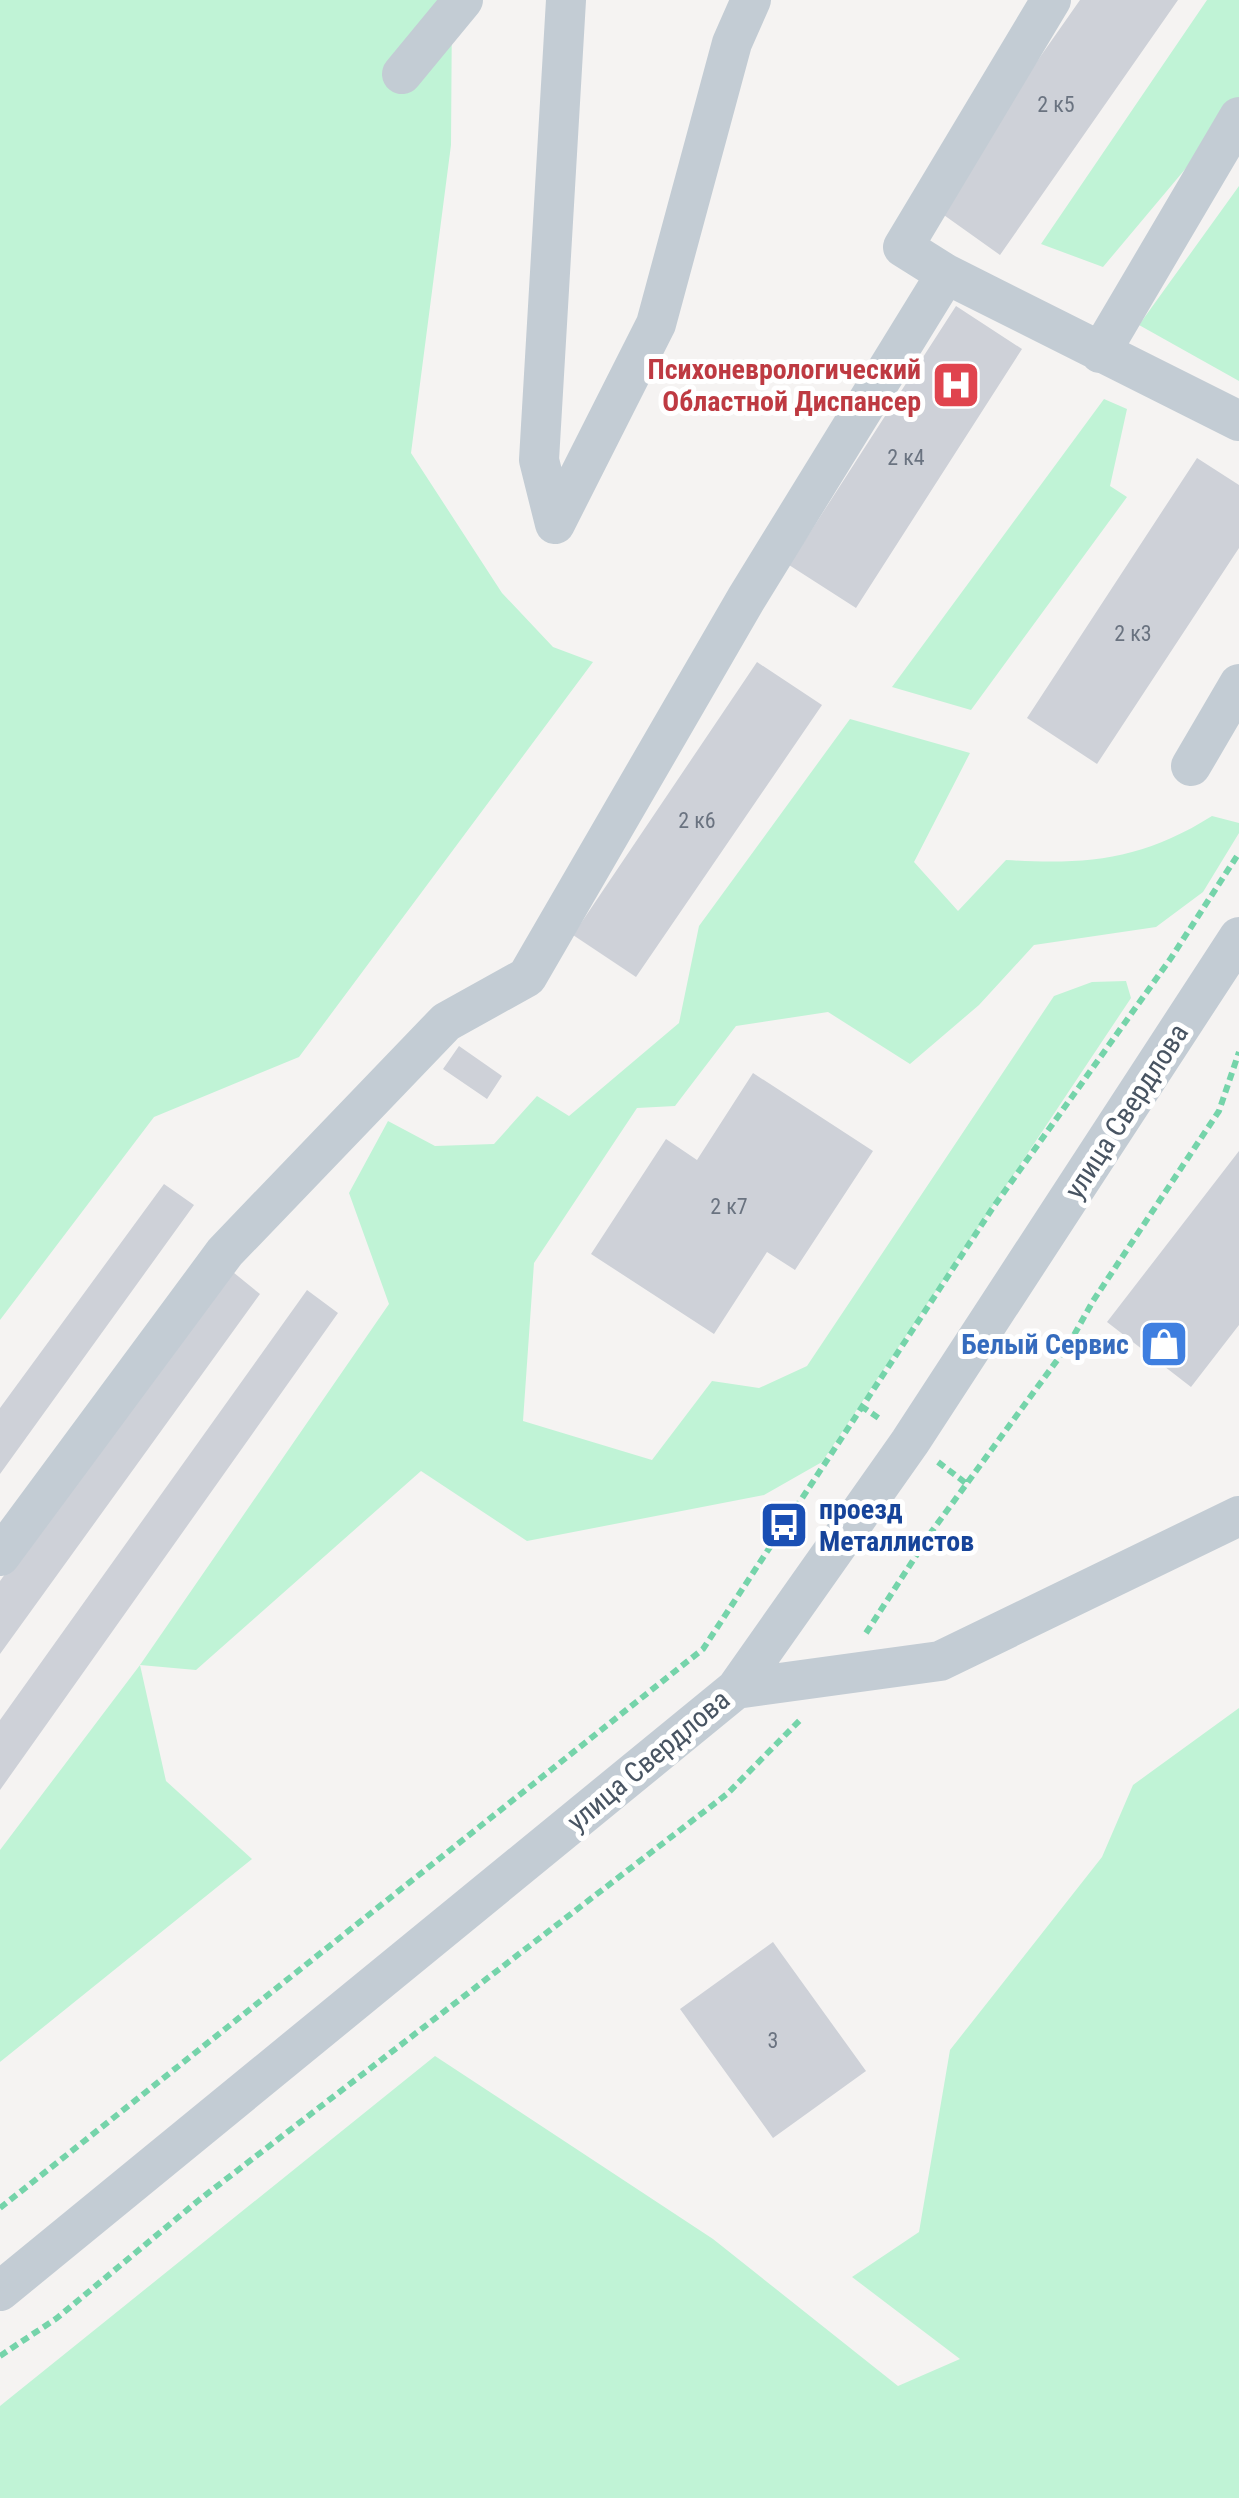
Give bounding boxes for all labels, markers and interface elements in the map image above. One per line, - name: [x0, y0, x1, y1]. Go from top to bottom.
- house number: 2 к5: [1037, 92, 1075, 117]
- place label: Психоневрологический Областной Диспансер: [648, 353, 921, 418]
- hospital icon: Психоневрологический Областной Диспансер: [930, 359, 982, 411]
- house number: 2 к4: [887, 445, 925, 470]
- house number: 2 к3: [1114, 621, 1152, 646]
- house number: 2 к6: [678, 808, 716, 833]
- street label: улица Свердлова: [1058, 1018, 1195, 1205]
- house number: 2 к7: [710, 1194, 748, 1219]
- shop icon: Белый Сервис: [1138, 1318, 1190, 1370]
- place label: Белый Сервис: [961, 1328, 1129, 1361]
- place label: проезд Металлистов: [819, 1493, 974, 1558]
- bus stop icon: проезд Металлистов: [758, 1499, 810, 1551]
- street label: улица Свердлова: [560, 1683, 736, 1838]
- house number: 3: [768, 2028, 778, 2053]

